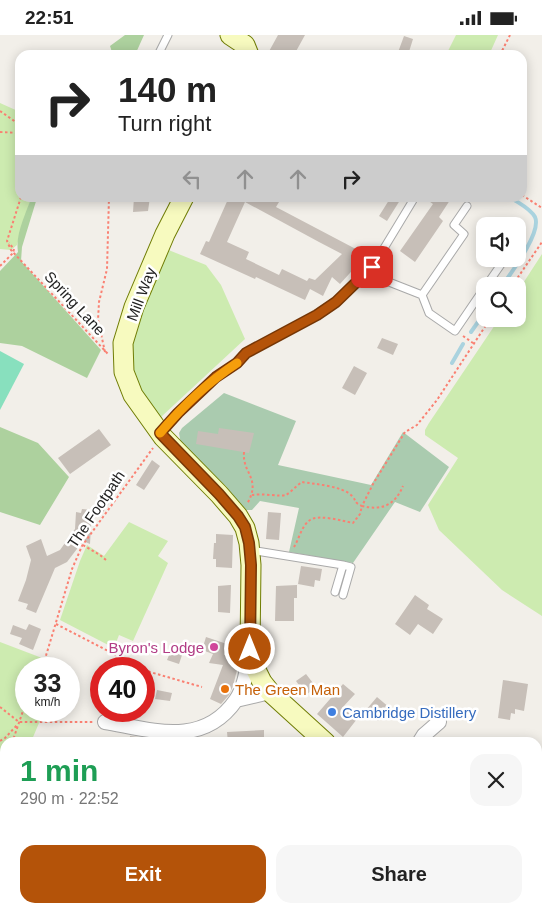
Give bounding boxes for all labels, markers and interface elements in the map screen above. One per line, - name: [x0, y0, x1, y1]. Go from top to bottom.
- text: 22:51: [25, 7, 74, 28]
- icon: right: [35, 70, 100, 135]
- text: 140 m: [118, 70, 217, 109]
- text: Turn right: [118, 111, 211, 136]
- icon: left: [178, 165, 206, 193]
- icon: ahead: [231, 165, 259, 193]
- icon: ahead: [284, 165, 312, 193]
- icon: right: [337, 165, 365, 193]
- map controls: [476, 217, 526, 327]
- button: sound: [476, 217, 526, 267]
- pin: [351, 246, 393, 288]
- icon: arrive: [358, 253, 386, 281]
- street label: Mill Way: [123, 264, 159, 323]
- street label: Spring Lane: [41, 268, 109, 338]
- button: search: [476, 277, 526, 327]
- street label: The Footpath: [64, 467, 128, 551]
- position arrow: [223, 622, 275, 674]
- place label: Byron's Lodge: [109, 639, 204, 656]
- marker: Byron's Lodge: [208, 641, 220, 653]
- speed limit sign: 40: [90, 657, 155, 722]
- text: 33: [34, 669, 61, 697]
- place label: The Green Man: [235, 681, 340, 698]
- marker: The Green Man: [219, 683, 231, 695]
- text: km/h: [34, 695, 61, 709]
- place label: Cambridge Distillery: [342, 704, 477, 721]
- marker: Cambridge Distillery: [326, 706, 338, 718]
- text: 1 min: [20, 754, 98, 787]
- button: close: [470, 754, 522, 806]
- text: 290 m · 22:52: [20, 790, 119, 807]
- button: Exit: [20, 845, 266, 903]
- button: Share: [276, 845, 522, 903]

